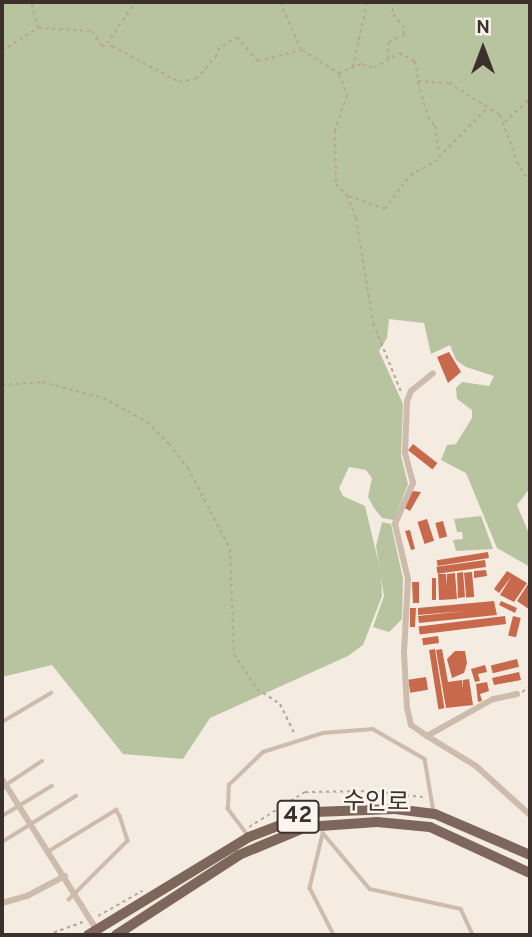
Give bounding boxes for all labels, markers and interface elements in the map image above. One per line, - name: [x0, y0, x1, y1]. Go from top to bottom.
- north arrow: [448, 14, 518, 84]
- text: N: [476, 16, 490, 40]
- street label: 수인로: [343, 789, 409, 819]
- road number: 42: [275, 797, 321, 836]

